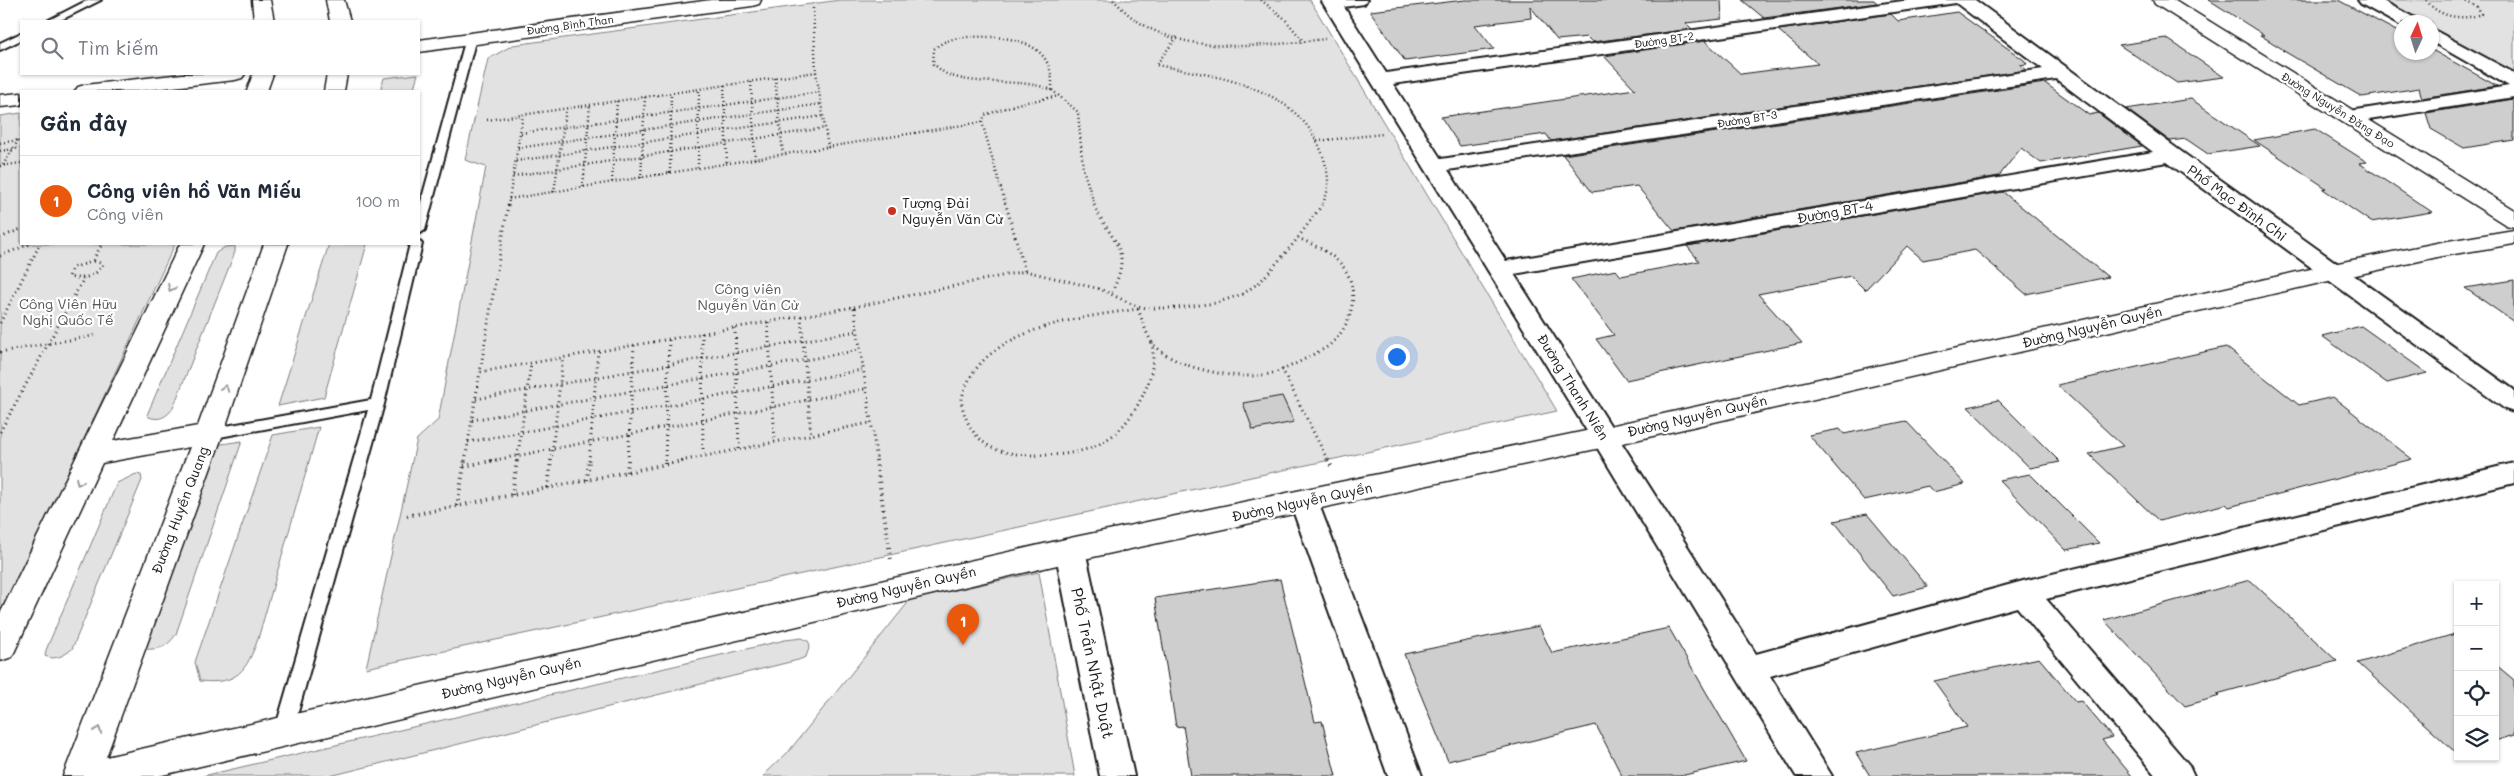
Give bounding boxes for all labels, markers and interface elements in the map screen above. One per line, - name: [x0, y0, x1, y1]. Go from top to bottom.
- street label: Đường Bình Than: [525, 11, 614, 38]
- north arrow: [2394, 15, 2439, 60]
- search box: [20, 20, 420, 75]
- street label: Đường BT-2: [1633, 28, 1695, 51]
- icon: search: [38, 34, 66, 62]
- text: Tìm kiếm: [78, 35, 159, 60]
- street label: Đường Nguyễn Đăng Đạo: [2279, 68, 2398, 151]
- street label: Đường BT-3: [1716, 106, 1779, 131]
- text: Gần đây: [40, 109, 128, 136]
- street label: Phố Mạc Đĩnh Chi: [2184, 160, 2291, 245]
- text: Công viên hồ Văn Miếu: [87, 178, 301, 203]
- text: 1: [52, 190, 60, 211]
- text: 100 m: [355, 190, 400, 211]
- place label: Tượng Đài Nguyễn Văn Cừ: [902, 193, 1004, 228]
- street label: Đường BT-4: [1795, 195, 1875, 228]
- text: Công viên: [87, 203, 163, 224]
- marker: Tượng Đài Nguyễn Văn Cừ: [886, 205, 898, 217]
- park label: Công viên Nguyễn Văn Cừ: [698, 279, 800, 314]
- one-way arrow: [167, 283, 177, 292]
- park label: Công Viên Hữu Nghị Quốc Tế: [19, 294, 117, 329]
- street label: Đường Nguyễn Quyền: [2020, 301, 2164, 352]
- street label: Đường Thanh Niên: [1533, 330, 1614, 444]
- your location: [1384, 344, 1410, 370]
- one-way arrow: [219, 384, 229, 393]
- street label: Đường Nguyễn Quyền: [1625, 390, 1769, 441]
- street label: Đường Huyền Quang: [146, 443, 213, 576]
- one-way arrow: [75, 477, 85, 486]
- street label: Đường Nguyễn Quyền: [1230, 477, 1374, 526]
- street label: Đường Nguyễn Quyền: [834, 561, 978, 612]
- map controls: [2454, 581, 2499, 761]
- button: +: [2454, 581, 2499, 626]
- street label: Phố Trần Nhật Duật: [1067, 585, 1120, 740]
- pin: 1: [947, 604, 979, 645]
- button: −: [2454, 626, 2499, 671]
- street label: Đường Nguyễn Quyền: [439, 652, 583, 703]
- button: locate: [2454, 671, 2499, 716]
- button: layers: [2454, 716, 2499, 761]
- one-way arrow: [92, 726, 102, 735]

